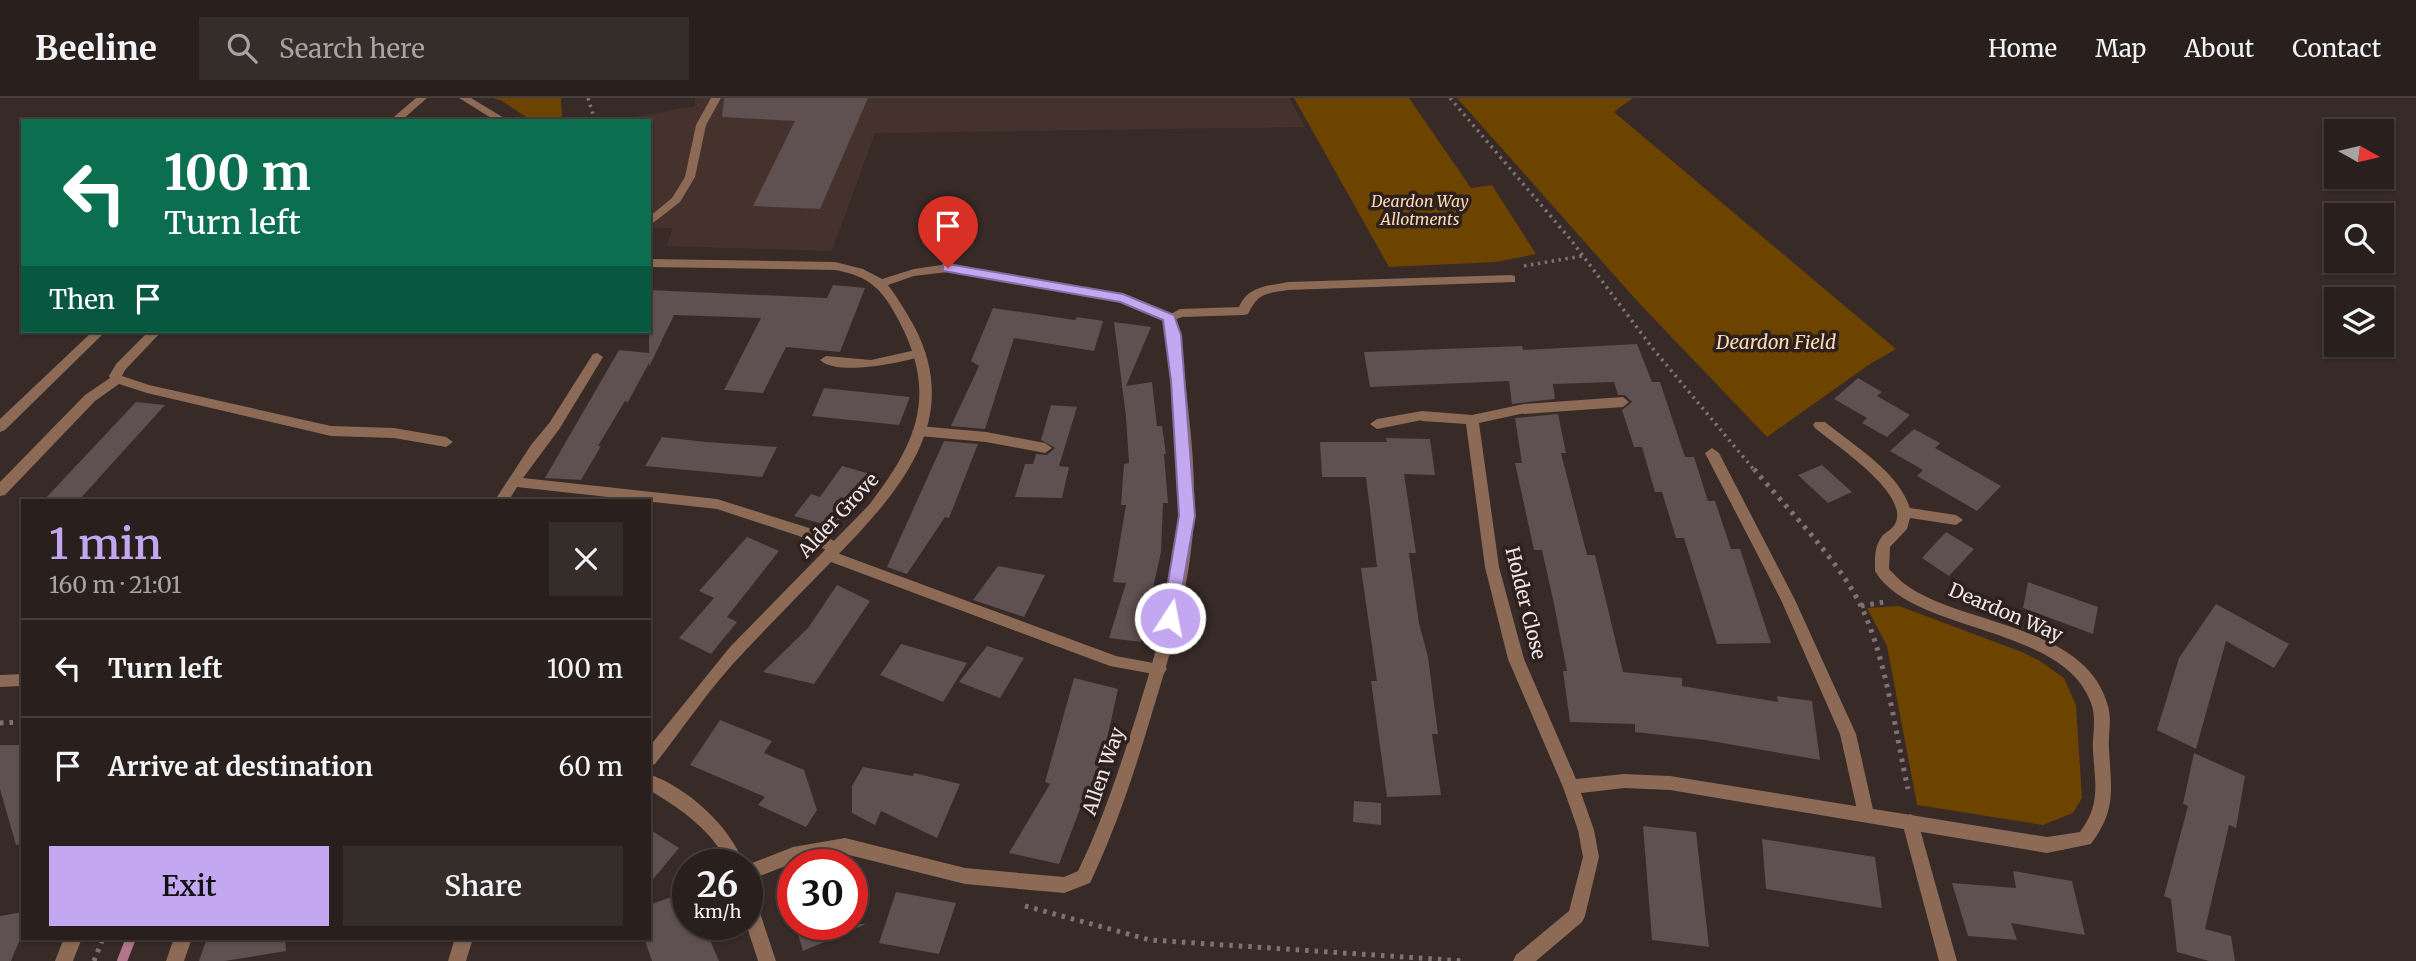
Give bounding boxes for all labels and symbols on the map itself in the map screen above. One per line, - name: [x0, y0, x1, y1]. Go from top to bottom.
- north arrow: [2324, 119, 2394, 189]
- park label: Deardon Way Allotments: [1370, 191, 1469, 229]
- pin: [918, 196, 978, 268]
- park label: Deardon Field: [1715, 330, 1836, 354]
- street label: Alder Grove: [792, 468, 883, 563]
- street label: Holder Close: [1500, 544, 1552, 662]
- street label: Deardon Way: [1945, 577, 2067, 647]
- position arrow: [1133, 581, 1207, 655]
- street label: Allen Way: [1076, 724, 1129, 819]
- speed limit sign: 30: [777, 849, 868, 940]

